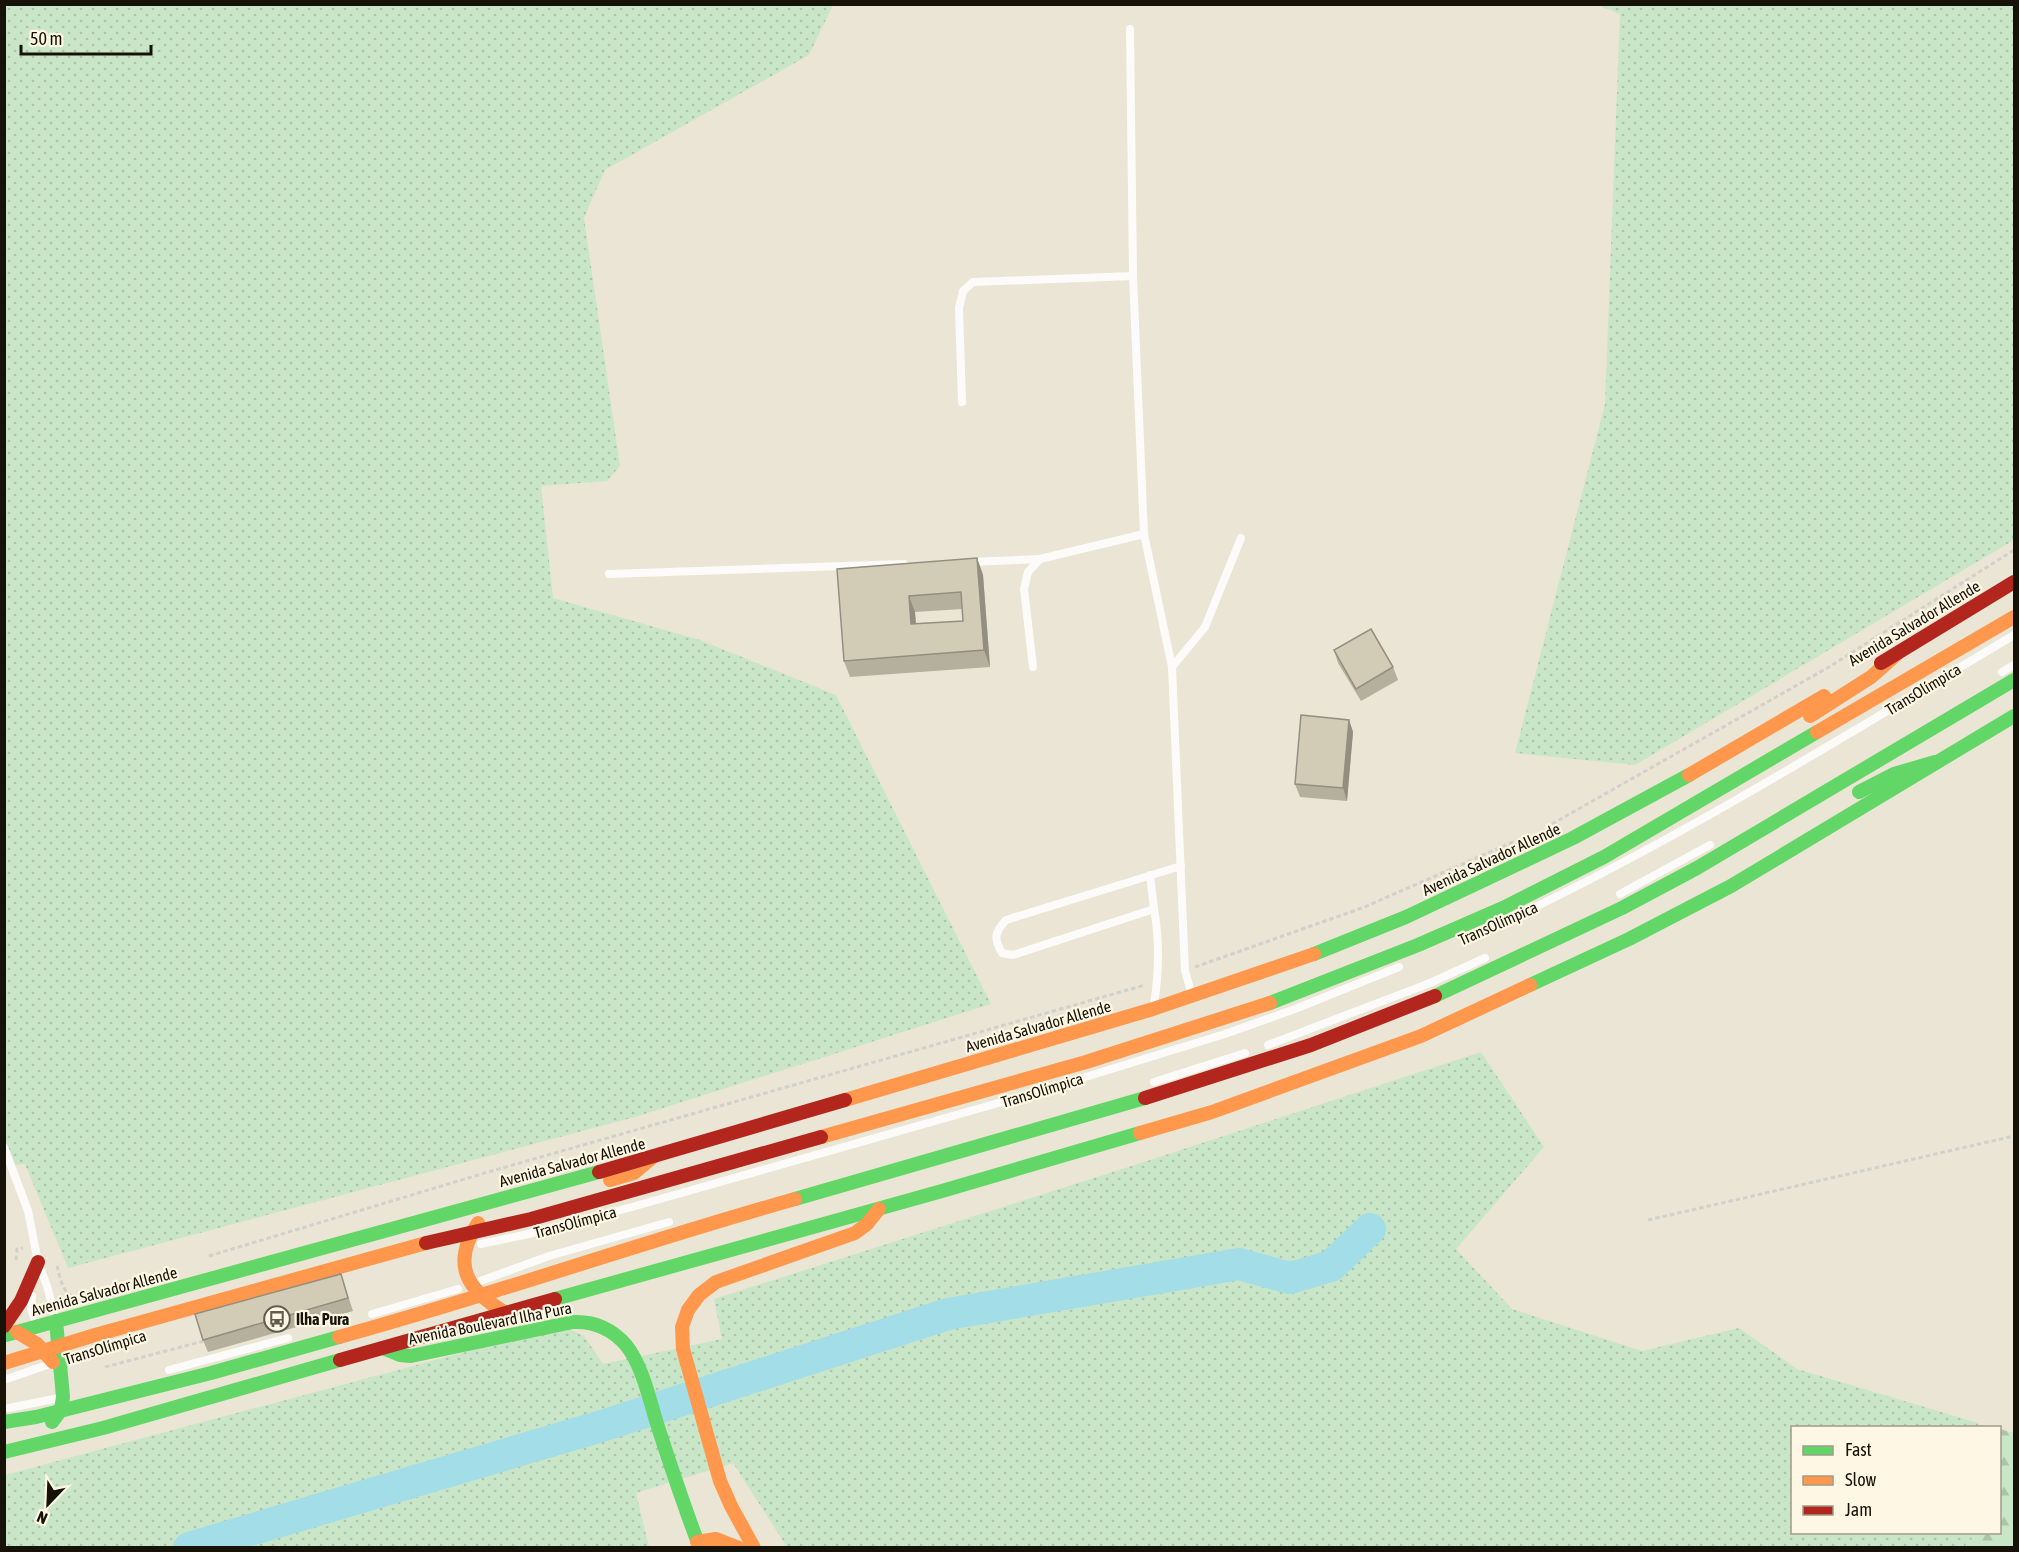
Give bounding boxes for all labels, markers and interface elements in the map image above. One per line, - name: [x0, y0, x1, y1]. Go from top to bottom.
- scale bar: [21, 18, 152, 56]
- text: 50 m: [30, 28, 62, 49]
- street label: Avenida Salvador Allende: [1845, 577, 1983, 669]
- street label: TransOlímpica: [1882, 659, 1964, 719]
- street label: Avenida Salvador Allende: [1419, 819, 1563, 899]
- street label: TransOlímpica: [1456, 898, 1541, 949]
- street label: Avenida Salvador Allende: [963, 997, 1113, 1055]
- street label: TransOlímpica: [999, 1069, 1085, 1112]
- street label: Avenida Salvador Allende: [497, 1134, 647, 1190]
- street label: TransOlímpica: [532, 1202, 619, 1243]
- street label: Avenida Salvador Allende: [29, 1263, 179, 1319]
- street label: Avenida Boulevard Ilha Pura: [407, 1298, 573, 1348]
- bus stop icon: Ilha Pura: [262, 1304, 292, 1334]
- place label: Ilha Pura: [296, 1310, 349, 1328]
- street label: TransOlímpica: [62, 1326, 148, 1369]
- legend: [1791, 1426, 2001, 1534]
- text: Fast: [1845, 1439, 1872, 1460]
- text: Slow: [1845, 1469, 1876, 1490]
- north arrow: [18, 1474, 78, 1534]
- text: Jam: [1845, 1499, 1872, 1520]
- text: N: [34, 1508, 50, 1528]

